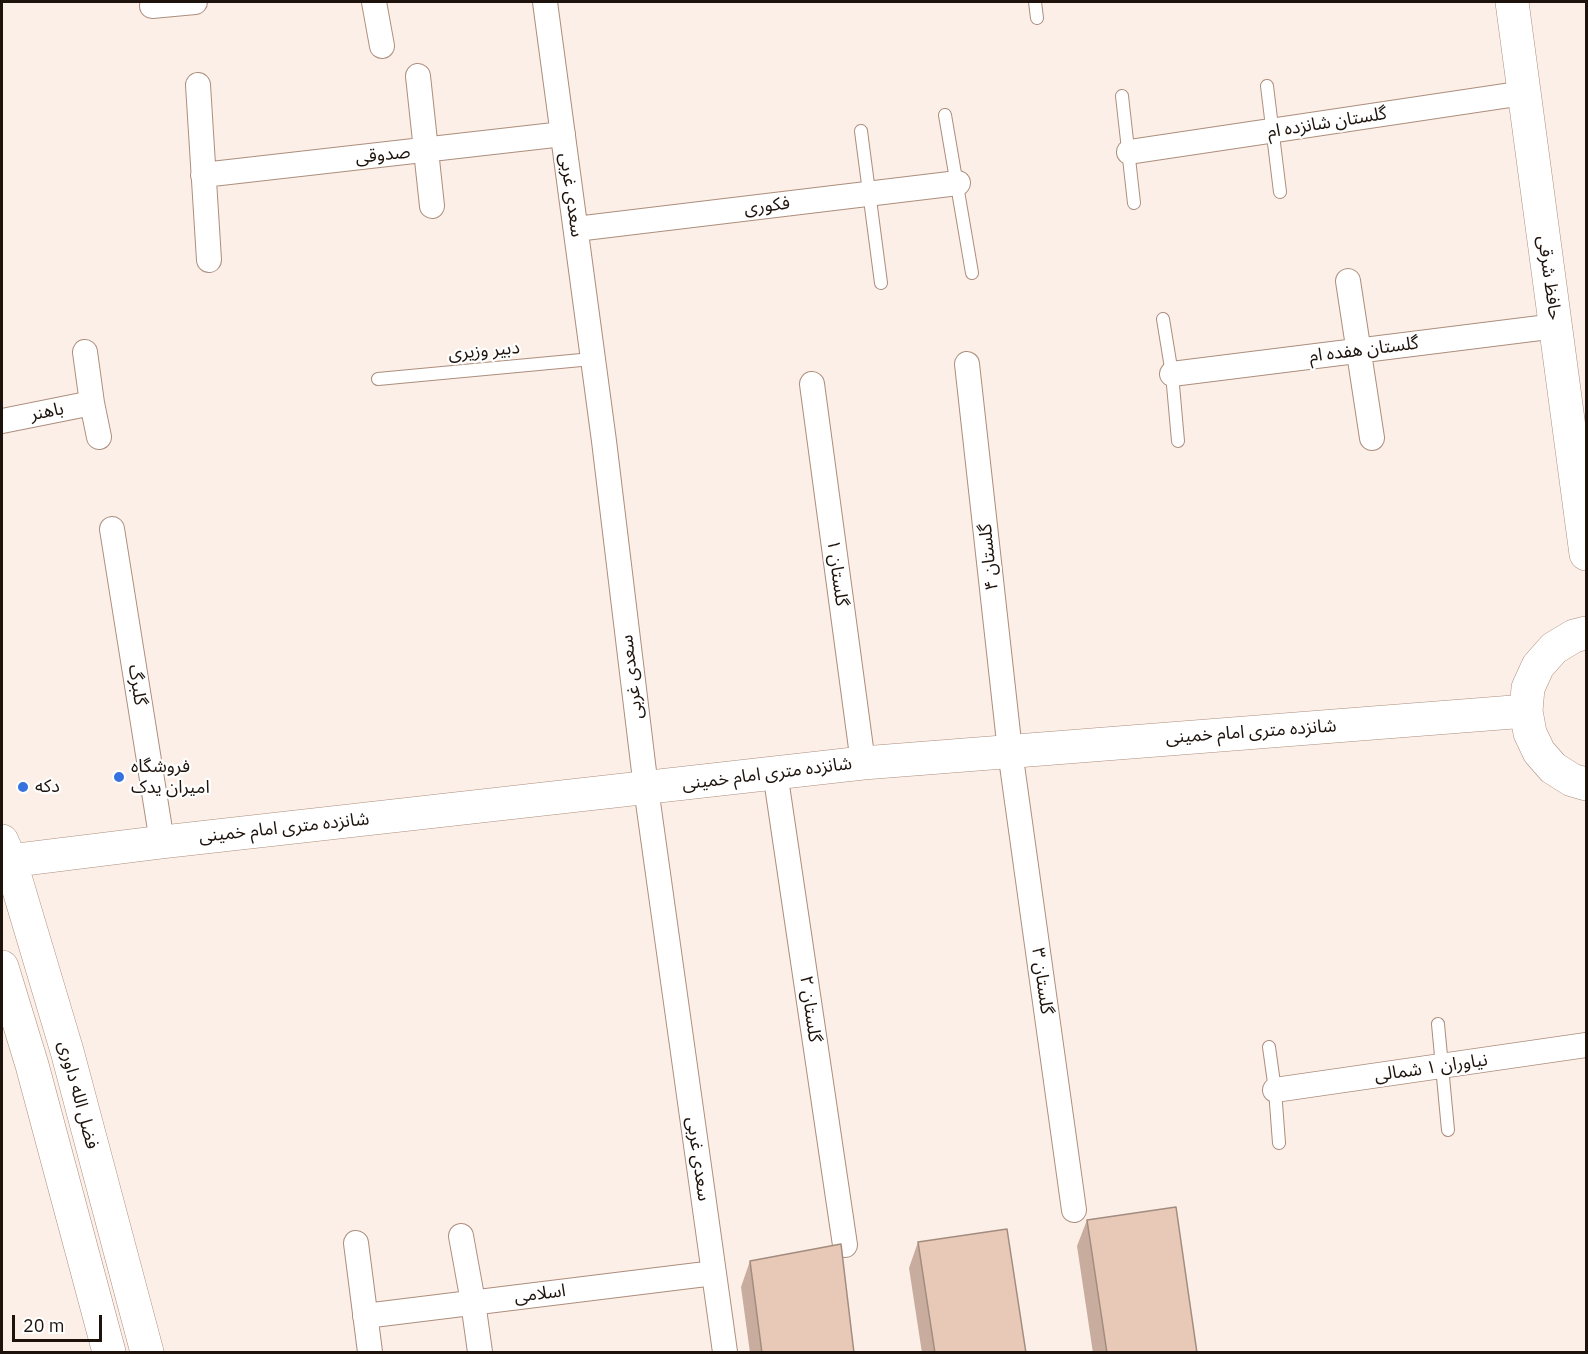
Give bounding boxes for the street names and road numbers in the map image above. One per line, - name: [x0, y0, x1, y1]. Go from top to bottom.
- street label: گلستان شانزده ام: [1266, 103, 1388, 143]
- street label: صدوقی: [354, 141, 412, 169]
- street label: سعدی غربی: [554, 152, 588, 238]
- street label: فکوری: [743, 192, 791, 220]
- street label: حافظ شرقی: [1532, 234, 1566, 322]
- street label: گلستان هفده ام: [1308, 333, 1420, 367]
- street label: دبیر وزیری: [447, 337, 521, 365]
- street label: باهنر: [28, 398, 66, 426]
- street label: گلستان ۴: [975, 523, 1003, 591]
- street label: گلستان ۱: [822, 538, 852, 608]
- street label: سعدی غربی: [616, 634, 648, 720]
- street label: گلبرگ: [123, 663, 151, 707]
- street label: شانزده متری امام خمینی: [1165, 715, 1337, 749]
- street label: شانزده متری امام خمینی: [681, 753, 853, 795]
- street label: شانزده متری امام خمینی: [198, 808, 370, 848]
- street label: گلستان ۳: [1027, 946, 1057, 1016]
- street label: گلستان ۲: [795, 974, 825, 1044]
- street label: فضل الله داوری: [53, 1039, 103, 1151]
- street label: نیاوران ۱ شمالی: [1373, 1049, 1489, 1087]
- street label: سعدی غربی: [681, 1116, 715, 1202]
- street label: اسلامی: [513, 1280, 567, 1308]

